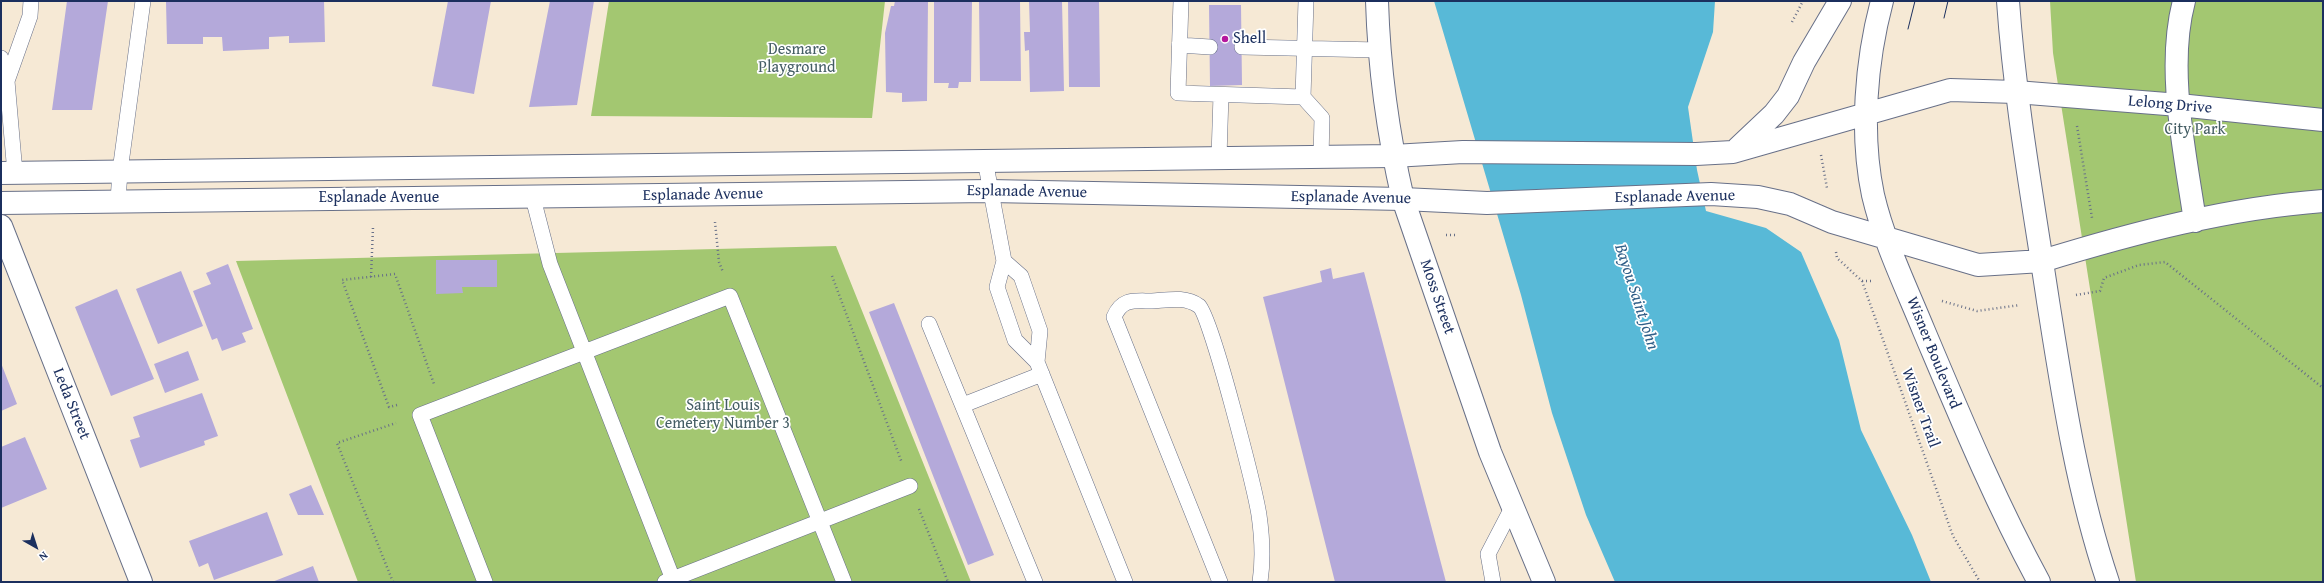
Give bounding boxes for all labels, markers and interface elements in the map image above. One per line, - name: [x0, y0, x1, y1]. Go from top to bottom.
- place label: Shell: [1233, 29, 1266, 49]
- marker: Shell: [1220, 34, 1230, 44]
- park label: Desmare Playground: [758, 40, 836, 78]
- street label: Lelong Drive: [2127, 92, 2213, 118]
- park label: City Park: [2164, 120, 2226, 140]
- street label: Esplanade Avenue: [967, 181, 1087, 203]
- street label: Esplanade Avenue: [643, 184, 763, 206]
- street label: Esplanade Avenue: [1615, 186, 1735, 208]
- street label: Esplanade Avenue: [1291, 187, 1411, 209]
- street label: Esplanade Avenue: [319, 188, 439, 208]
- water label: Bayou Saint John: [1609, 241, 1663, 353]
- street label: Moss Street: [1415, 257, 1459, 337]
- street label: Wisner Boulevard: [1902, 294, 1964, 412]
- street label: Leda Street: [48, 365, 94, 443]
- street label: Wisner Trail: [1897, 366, 1943, 450]
- park label: Saint Louis Cemetery Number 3: [656, 396, 790, 434]
- north arrow: [16, 527, 56, 567]
- text: N: [36, 548, 51, 565]

